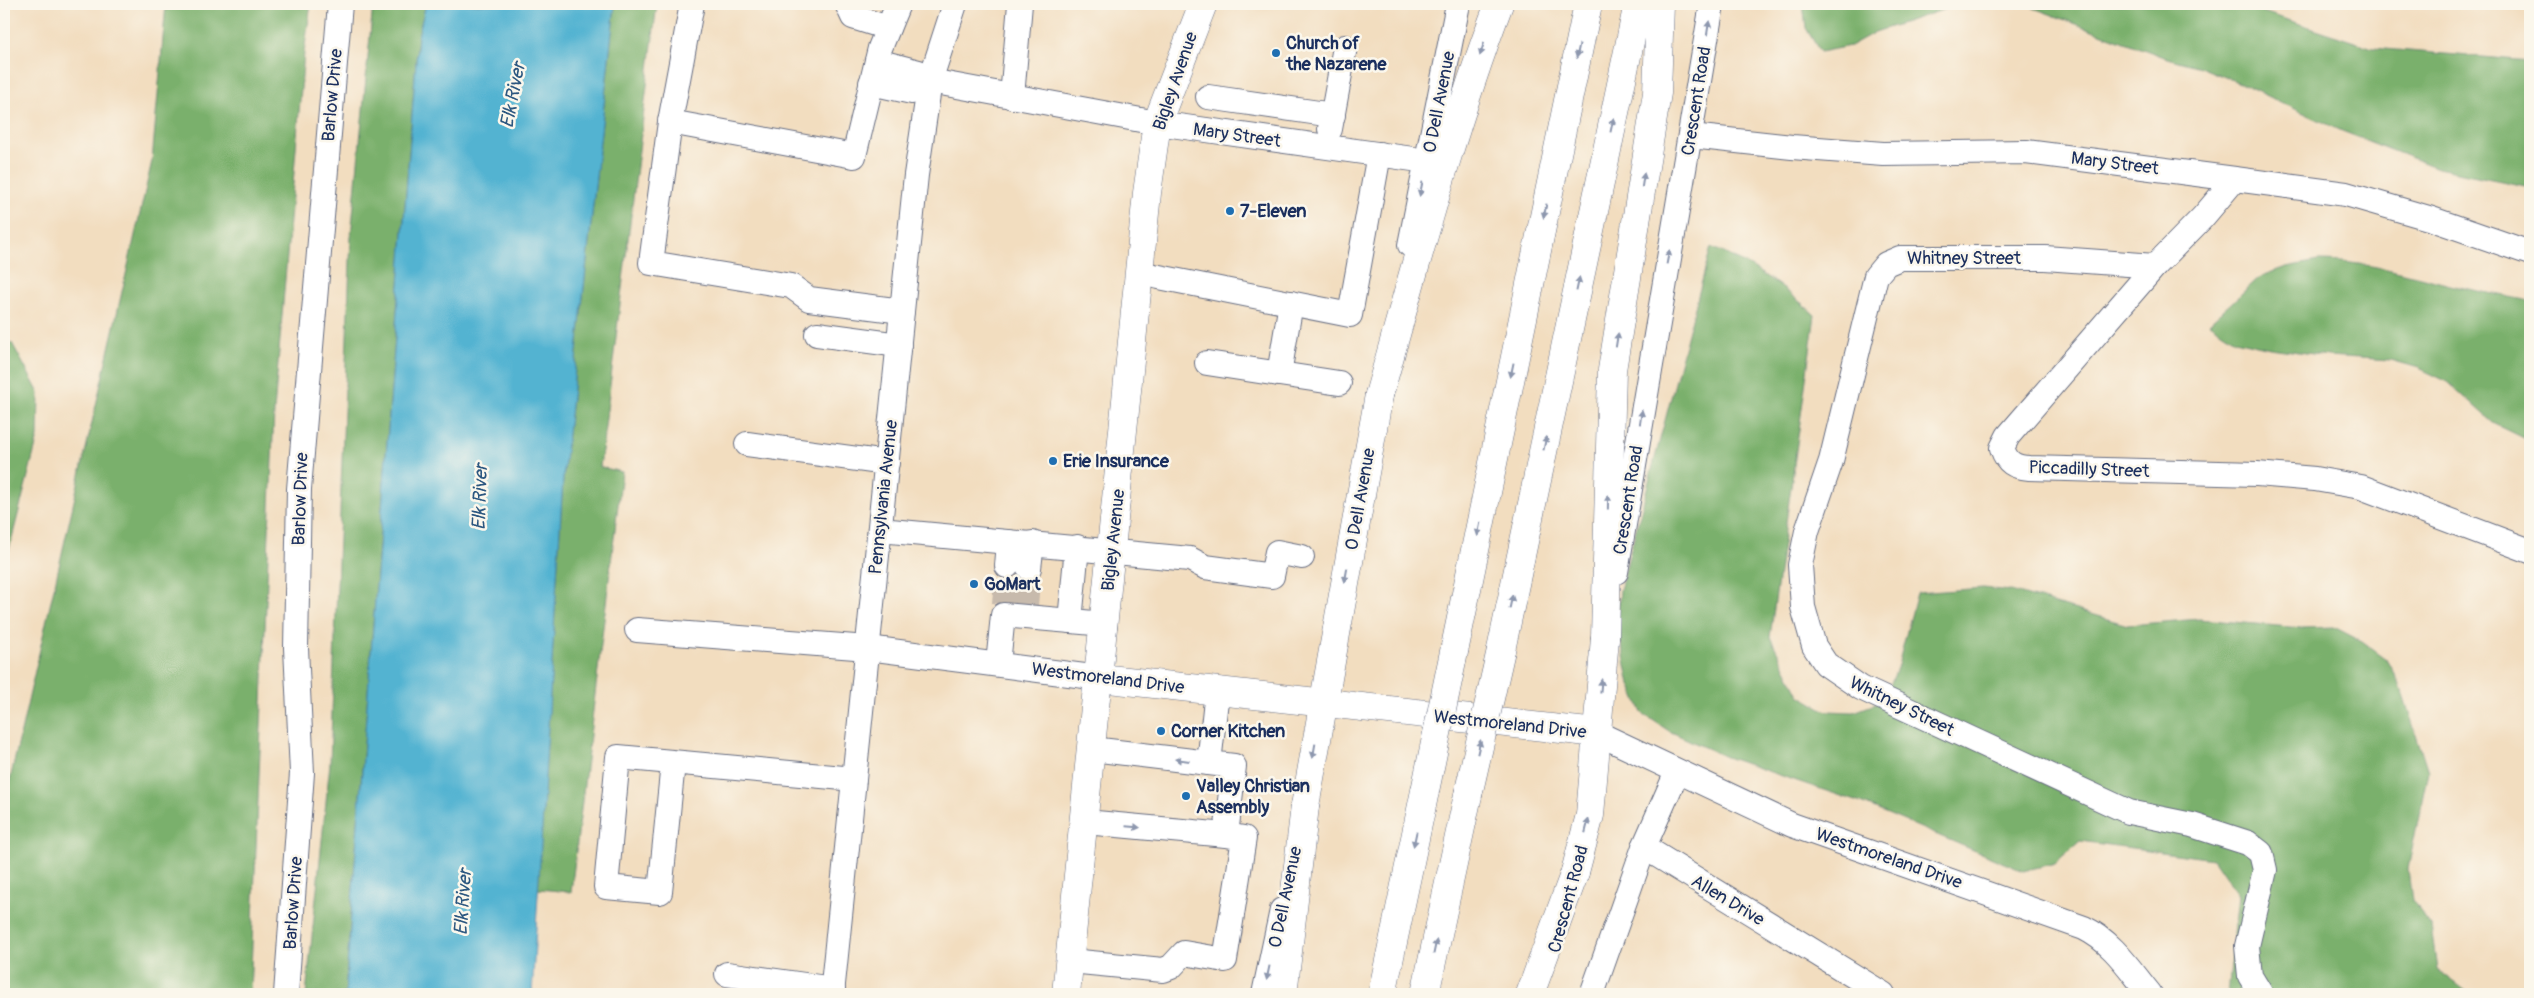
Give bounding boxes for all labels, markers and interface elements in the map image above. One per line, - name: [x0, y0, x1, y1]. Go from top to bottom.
- one-way arrow: [1704, 20, 1712, 36]
- street label: Bigley Avenue: [1148, 29, 1203, 133]
- place label: Church of the Nazarene: [1285, 32, 1388, 76]
- one-way arrow: [1478, 42, 1486, 57]
- one-way arrow: [1574, 44, 1582, 59]
- street label: Crescent Road: [1677, 45, 1716, 157]
- street label: Barlow Drive: [317, 47, 348, 142]
- marker: Church of the Nazarene: [1270, 47, 1282, 59]
- street label: O Dell Avenue: [1418, 49, 1461, 155]
- water label: Elk River: [495, 58, 531, 130]
- one-way arrow: [1608, 117, 1616, 133]
- street label: Mary Street: [1192, 118, 1283, 153]
- street label: Mary Street: [2070, 147, 2161, 180]
- one-way arrow: [1640, 171, 1648, 187]
- one-way arrow: [1417, 181, 1425, 196]
- place label: 7-Eleven: [1240, 200, 1307, 223]
- one-way arrow: [1541, 203, 1549, 218]
- marker: 7-Eleven: [1224, 205, 1236, 217]
- street label: Whitney Street: [1907, 247, 2022, 270]
- one-way arrow: [1665, 249, 1673, 265]
- one-way arrow: [1575, 276, 1583, 292]
- one-way arrow: [1613, 332, 1621, 348]
- one-way arrow: [1508, 362, 1516, 378]
- one-way arrow: [1638, 409, 1646, 425]
- street label: Pennsylvania Avenue: [864, 418, 903, 576]
- one-way arrow: [1541, 435, 1549, 451]
- street label: Crescent Road: [1609, 444, 1648, 556]
- street label: O Dell Avenue: [1340, 446, 1381, 552]
- place label: Erie Insurance: [1063, 450, 1170, 473]
- street label: Barlow Drive: [287, 452, 314, 546]
- marker: Erie Insurance: [1047, 455, 1059, 467]
- street label: Piccadilly Street: [2028, 456, 2150, 483]
- water label: Elk River: [467, 461, 493, 530]
- street label: Bigley Avenue: [1097, 488, 1130, 592]
- one-way arrow: [1605, 494, 1613, 510]
- one-way arrow: [1475, 521, 1483, 537]
- one-way arrow: [1342, 567, 1350, 583]
- place label: GoMart: [984, 573, 1041, 596]
- marker: GoMart: [968, 578, 980, 590]
- one-way arrow: [1508, 594, 1516, 610]
- street label: Westmoreland Drive: [1030, 658, 1186, 699]
- street label: Whitney Street: [1846, 671, 1959, 742]
- one-way arrow: [1597, 677, 1605, 693]
- street label: Westmoreland Drive: [1432, 705, 1588, 744]
- place label: Corner Kitchen: [1171, 720, 1285, 743]
- marker: Corner Kitchen: [1155, 725, 1167, 737]
- one-way arrow: [1475, 740, 1483, 755]
- one-way arrow: [1310, 743, 1318, 759]
- one-way arrow: [1174, 756, 1190, 764]
- place label: Valley Christian Assembly: [1196, 775, 1310, 819]
- marker: Valley Christian Assembly: [1180, 790, 1192, 802]
- one-way arrow: [1583, 819, 1591, 834]
- one-way arrow: [1125, 823, 1141, 831]
- street label: Westmoreland Drive: [1812, 823, 1965, 894]
- one-way arrow: [1411, 831, 1419, 846]
- street label: Crescent Road: [1543, 843, 1594, 955]
- street label: O Dell Avenue: [1264, 844, 1308, 950]
- street label: Barlow Drive: [279, 856, 308, 950]
- water label: Elk River: [449, 866, 477, 936]
- street label: Allen Drive: [1687, 870, 1769, 931]
- one-way arrow: [1432, 938, 1440, 954]
- one-way arrow: [1264, 966, 1272, 981]

